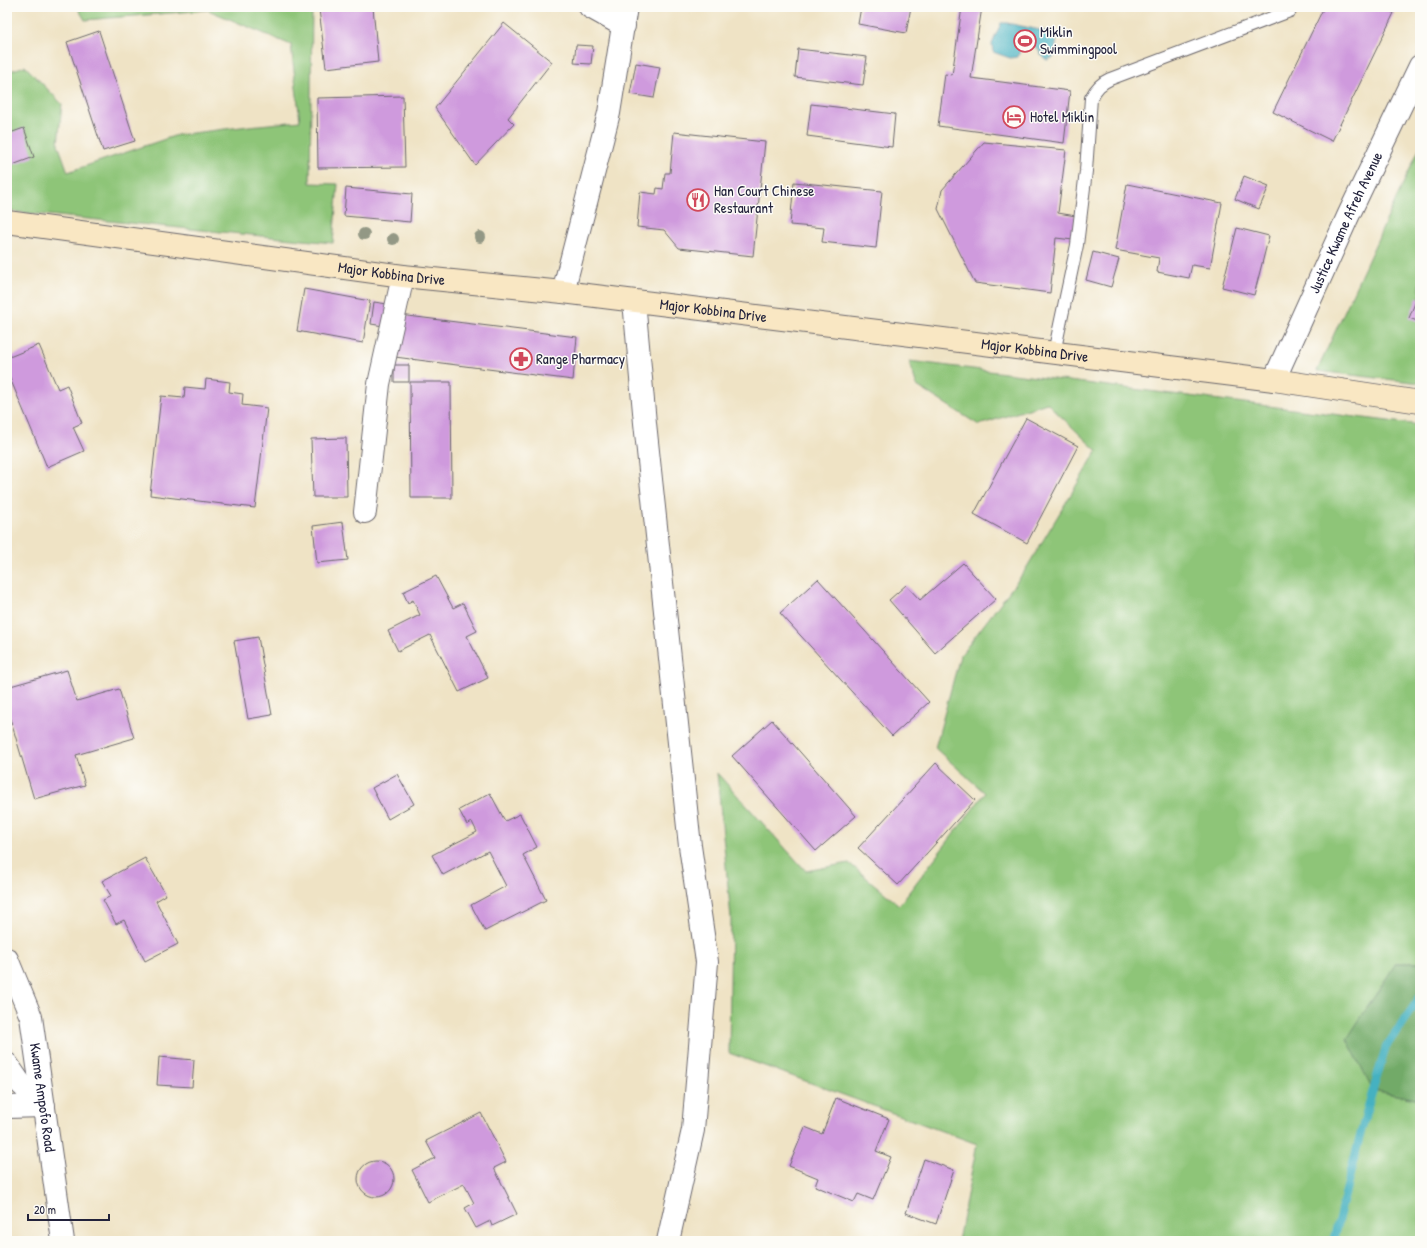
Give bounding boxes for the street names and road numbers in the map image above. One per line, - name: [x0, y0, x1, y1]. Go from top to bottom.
- street label: Justice Kwame Afreh Avenue: [1304, 148, 1387, 297]
- street label: Major Kobbina Drive: [337, 256, 446, 290]
- street label: Major Kobbina Drive: [659, 293, 768, 327]
- street label: Major Kobbina Drive: [980, 333, 1090, 367]
- street label: Kwame Ampofo Road: [25, 1041, 61, 1153]

